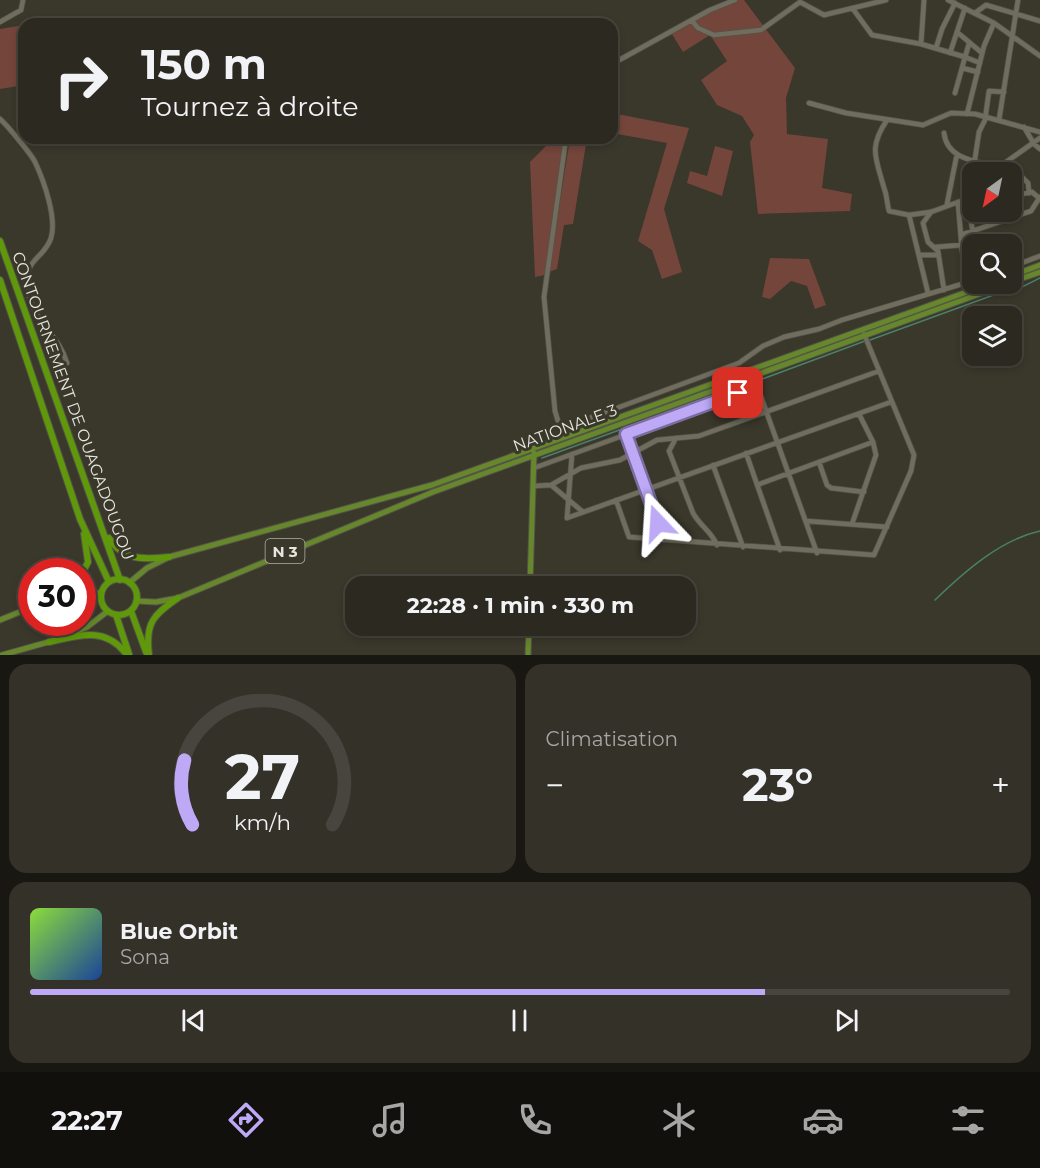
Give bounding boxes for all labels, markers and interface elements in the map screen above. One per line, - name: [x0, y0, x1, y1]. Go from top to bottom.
- text: 150 m: [141, 38, 267, 90]
- icon: right: [42, 42, 120, 120]
- text: Tournez à droite: [141, 90, 359, 123]
- north arrow: [962, 162, 1022, 222]
- map controls: [962, 162, 1022, 366]
- button: search: [962, 234, 1022, 294]
- street label: CONTOURNEMENT DE OUAGADOUGOU: [8, 249, 138, 563]
- button: layers: [962, 306, 1022, 366]
- pin: [712, 367, 763, 418]
- icon: arrive: [721, 376, 754, 409]
- street label: NATIONALE 3: [510, 400, 620, 456]
- position arrow: [626, 491, 690, 555]
- road number: N 3: [266, 539, 304, 563]
- speed limit sign: 30: [18, 558, 96, 636]
- text: 22:28 · 1 min · 330 m: [407, 592, 634, 619]
- text: Climatisation: [546, 727, 678, 751]
- text: 27: [224, 739, 300, 815]
- text: 23°: [742, 757, 813, 812]
- text: −: [546, 765, 564, 805]
- text: +: [991, 765, 1010, 805]
- text: km/h: [234, 810, 291, 836]
- text: Blue Orbit: [120, 918, 238, 945]
- text: Sona: [120, 945, 170, 969]
- icon: previous: [177, 1004, 210, 1037]
- icon: pause: [503, 1004, 536, 1037]
- icon: next: [830, 1004, 863, 1037]
- icon: directions: [225, 1099, 267, 1141]
- icon: music: [369, 1099, 411, 1141]
- icon: phone: [514, 1099, 556, 1141]
- icon: climate: [658, 1099, 700, 1141]
- icon: car: [802, 1099, 844, 1141]
- icon: filters: [947, 1099, 989, 1141]
- text: 22:27: [51, 1104, 123, 1137]

